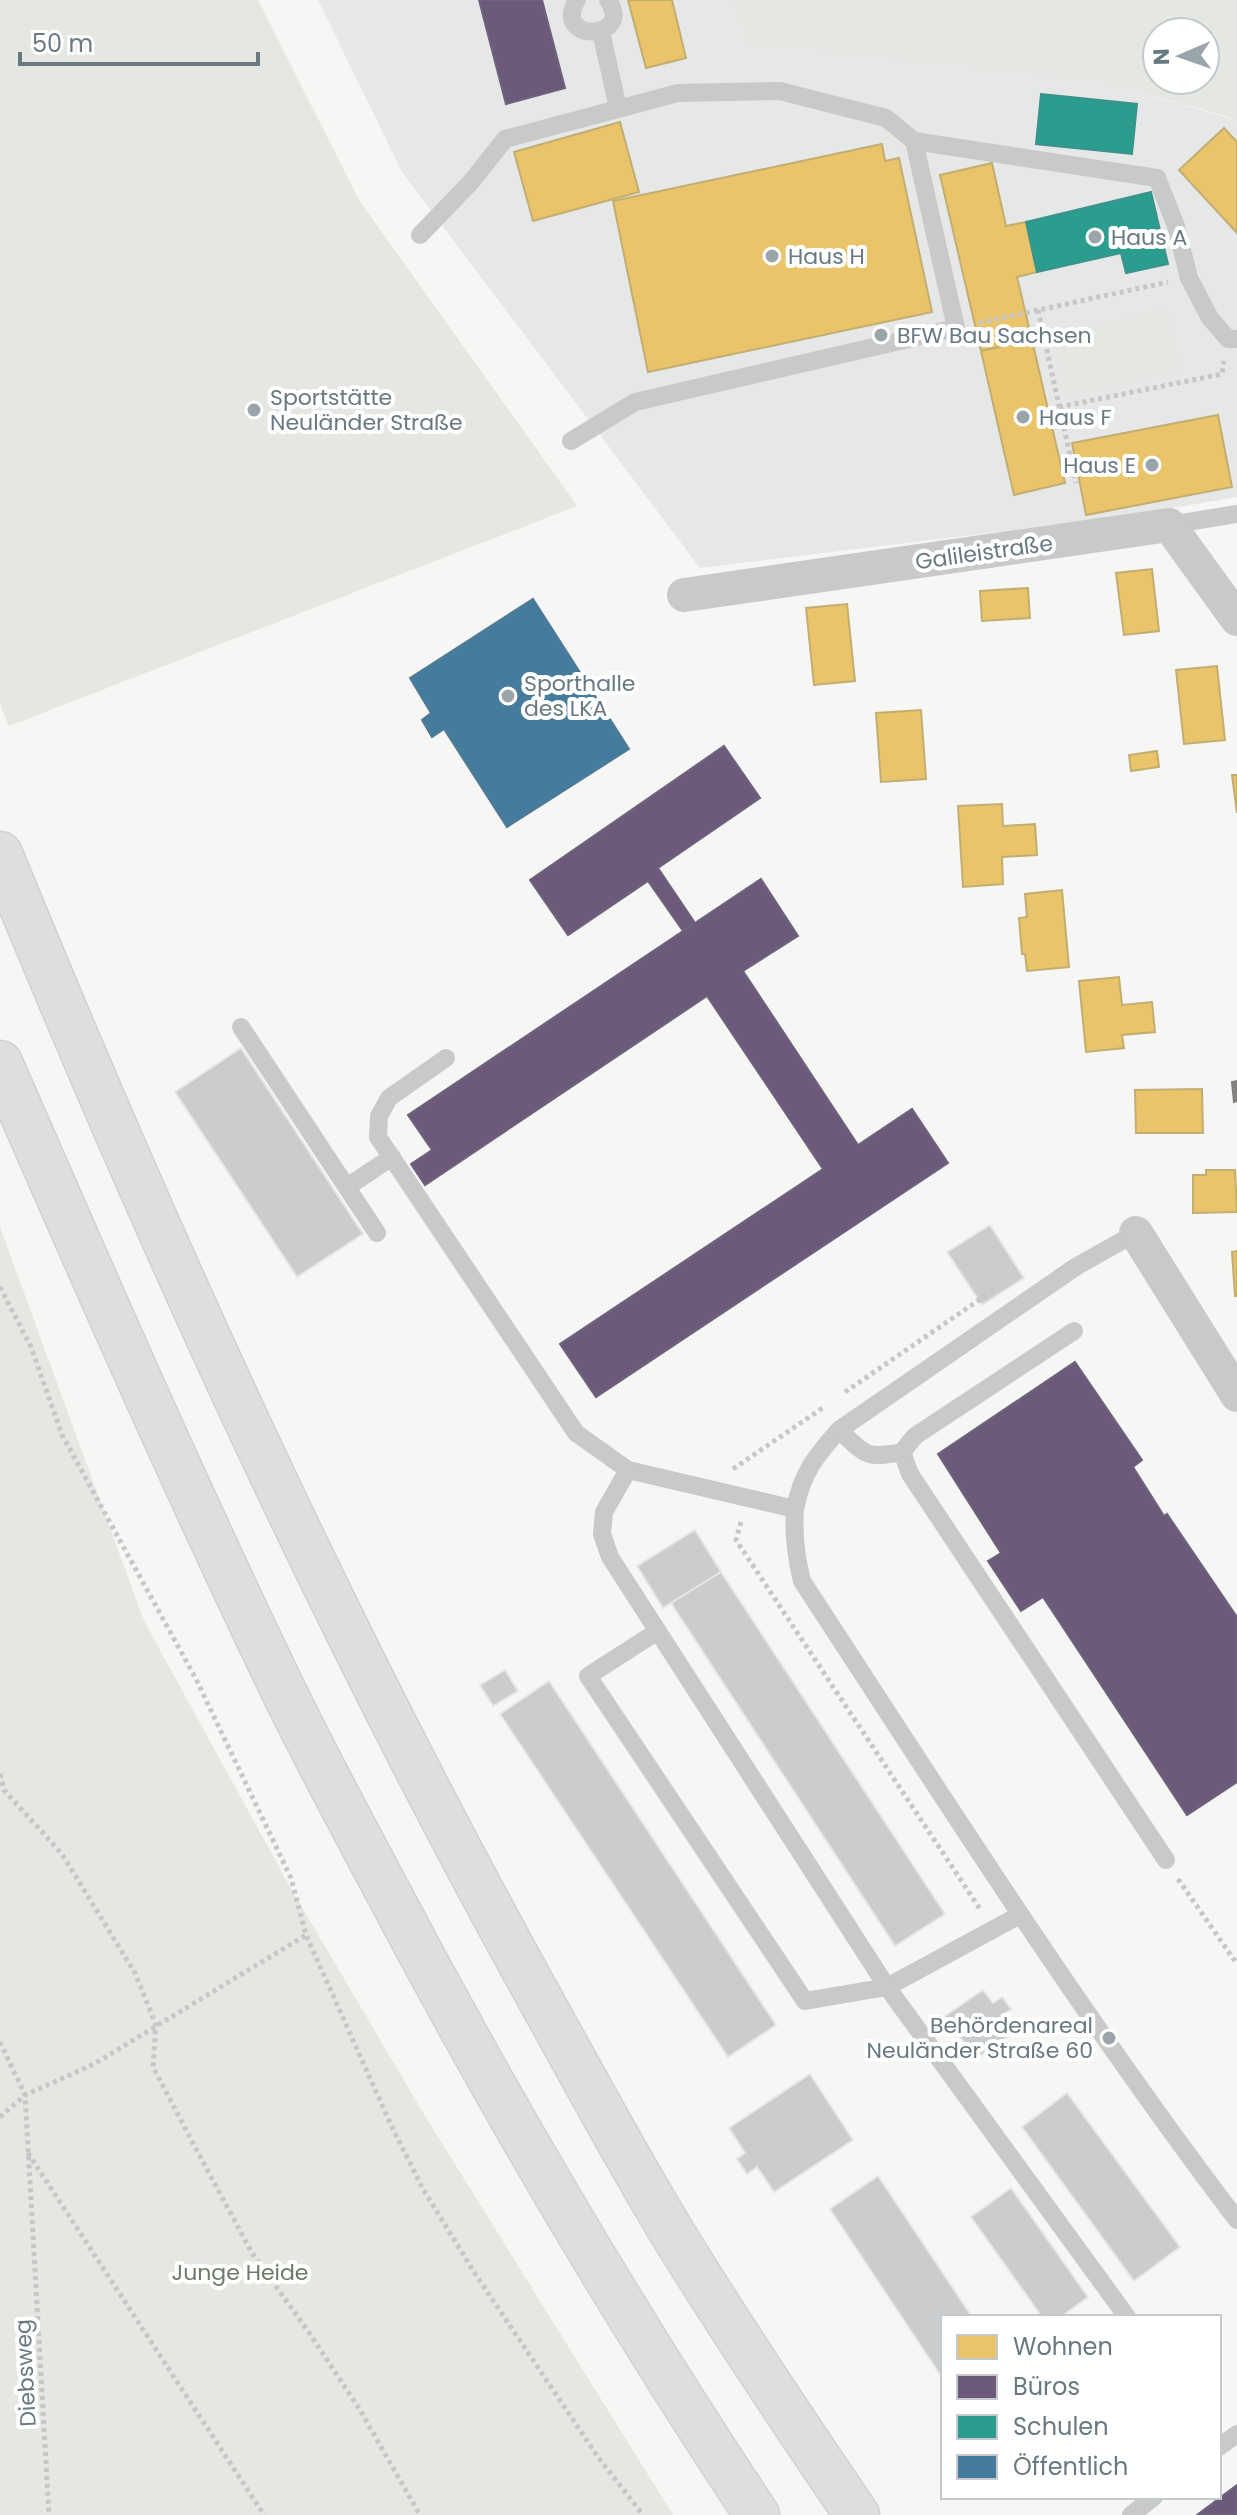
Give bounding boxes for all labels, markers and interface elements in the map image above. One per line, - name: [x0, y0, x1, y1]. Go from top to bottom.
- scale bar: [20, 16, 258, 66]
- north arrow: [1141, 16, 1221, 96]
- text: 50 m: [32, 27, 93, 60]
- text: N: [1146, 48, 1177, 65]
- place label: Haus A: [1111, 222, 1188, 253]
- marker: Haus A: [1086, 228, 1104, 246]
- place label: Haus H: [788, 241, 865, 272]
- marker: Haus H: [763, 247, 781, 265]
- place label: BFW Bau Sachsen: [897, 320, 1092, 351]
- marker: BFW Bau Sachsen: [872, 326, 890, 344]
- place label: Sportstätte Neuländer Straße: [270, 382, 463, 438]
- marker: Sportstätte Neuländer Straße: [245, 401, 263, 419]
- place label: Haus F: [1039, 402, 1112, 433]
- marker: Haus F: [1014, 408, 1032, 426]
- place label: Haus E: [1063, 450, 1136, 481]
- marker: Haus E: [1143, 456, 1161, 474]
- street label: Galileistraße: [913, 528, 1055, 577]
- place label: Sporthalle des LKA: [524, 668, 636, 724]
- marker: Sporthalle des LKA: [499, 687, 517, 705]
- place label: Behördenareal Neuländer Straße 60: [867, 2010, 1093, 2066]
- marker: Behördenareal Neuländer Straße 60: [1100, 2029, 1118, 2047]
- park label: Junge Heide: [172, 2257, 309, 2288]
- legend: [941, 2315, 1221, 2499]
- street label: Diebsweg: [7, 2318, 44, 2427]
- text: Wohnen: [1013, 2330, 1113, 2363]
- text: Büros: [1013, 2370, 1080, 2403]
- text: Schulen: [1013, 2410, 1109, 2443]
- text: Öffentlich: [1013, 2450, 1128, 2483]

